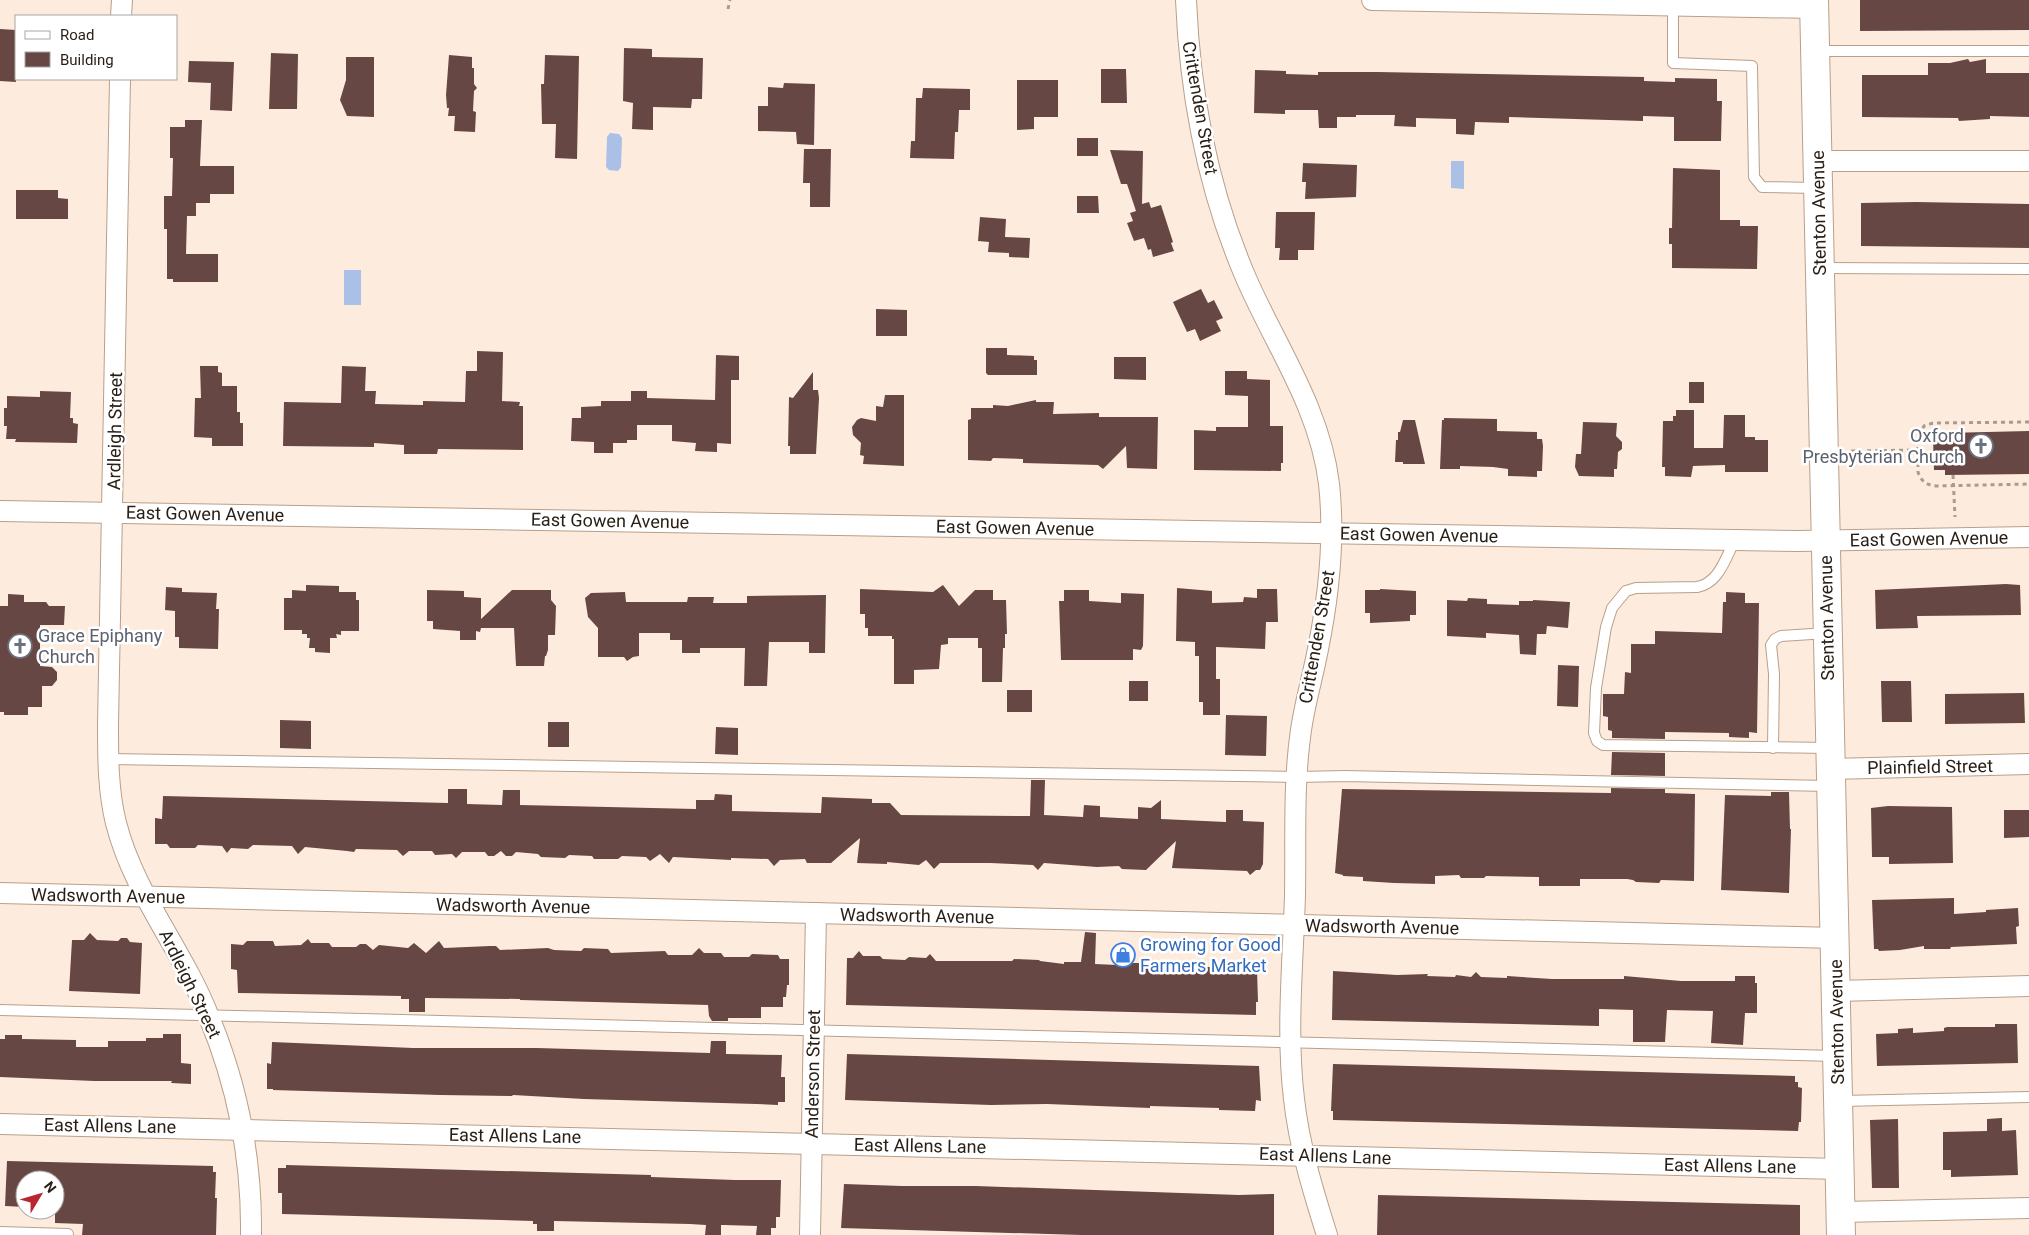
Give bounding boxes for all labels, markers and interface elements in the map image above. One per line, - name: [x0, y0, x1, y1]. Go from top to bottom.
- legend: [15, 15, 178, 80]
- text: Road: [60, 26, 94, 44]
- street label: Crittenden Street: [1178, 40, 1223, 176]
- text: Building: [60, 51, 114, 69]
- street label: Stenton Avenue: [1807, 150, 1830, 276]
- street label: Ardleigh Street: [103, 372, 126, 490]
- place label: Oxford Presbyterian Church: [1802, 425, 1964, 467]
- church icon: Oxford Presbyterian Church: [1968, 433, 1994, 459]
- street label: East Gowen Avenue: [126, 502, 284, 525]
- street label: East Gowen Avenue: [531, 509, 689, 532]
- street label: East Gowen Avenue: [936, 516, 1094, 539]
- street label: East Gowen Avenue: [1340, 523, 1498, 546]
- street label: East Gowen Avenue: [1850, 527, 2008, 550]
- street label: Stenton Avenue: [1815, 555, 1838, 681]
- street label: Crittenden Street: [1294, 568, 1339, 705]
- place label: Grace Epiphany Church: [38, 625, 163, 667]
- church icon: Grace Epiphany Church: [7, 633, 33, 659]
- street label: Plainfield Street: [1867, 755, 1993, 778]
- street label: Wadsworth Avenue: [31, 884, 185, 907]
- street label: Wadsworth Avenue: [436, 894, 590, 917]
- street label: Wadsworth Avenue: [840, 904, 994, 927]
- street label: Wadsworth Avenue: [1305, 915, 1459, 938]
- street label: Ardleigh Street: [155, 926, 226, 1042]
- place label: Growing for Good Farmers Market: [1140, 934, 1281, 976]
- shop icon: Growing for Good Farmers Market: [1110, 942, 1136, 968]
- street label: Stenton Avenue: [1825, 959, 1848, 1085]
- street label: Anderson Street: [801, 1009, 824, 1139]
- street label: East Allens Lane: [44, 1114, 176, 1137]
- street label: East Allens Lane: [449, 1124, 581, 1147]
- street label: East Allens Lane: [854, 1134, 986, 1157]
- street label: East Allens Lane: [1259, 1143, 1392, 1168]
- street label: East Allens Lane: [1664, 1154, 1796, 1177]
- north arrow: [15, 1170, 65, 1220]
- text: N: [41, 1178, 60, 1196]

